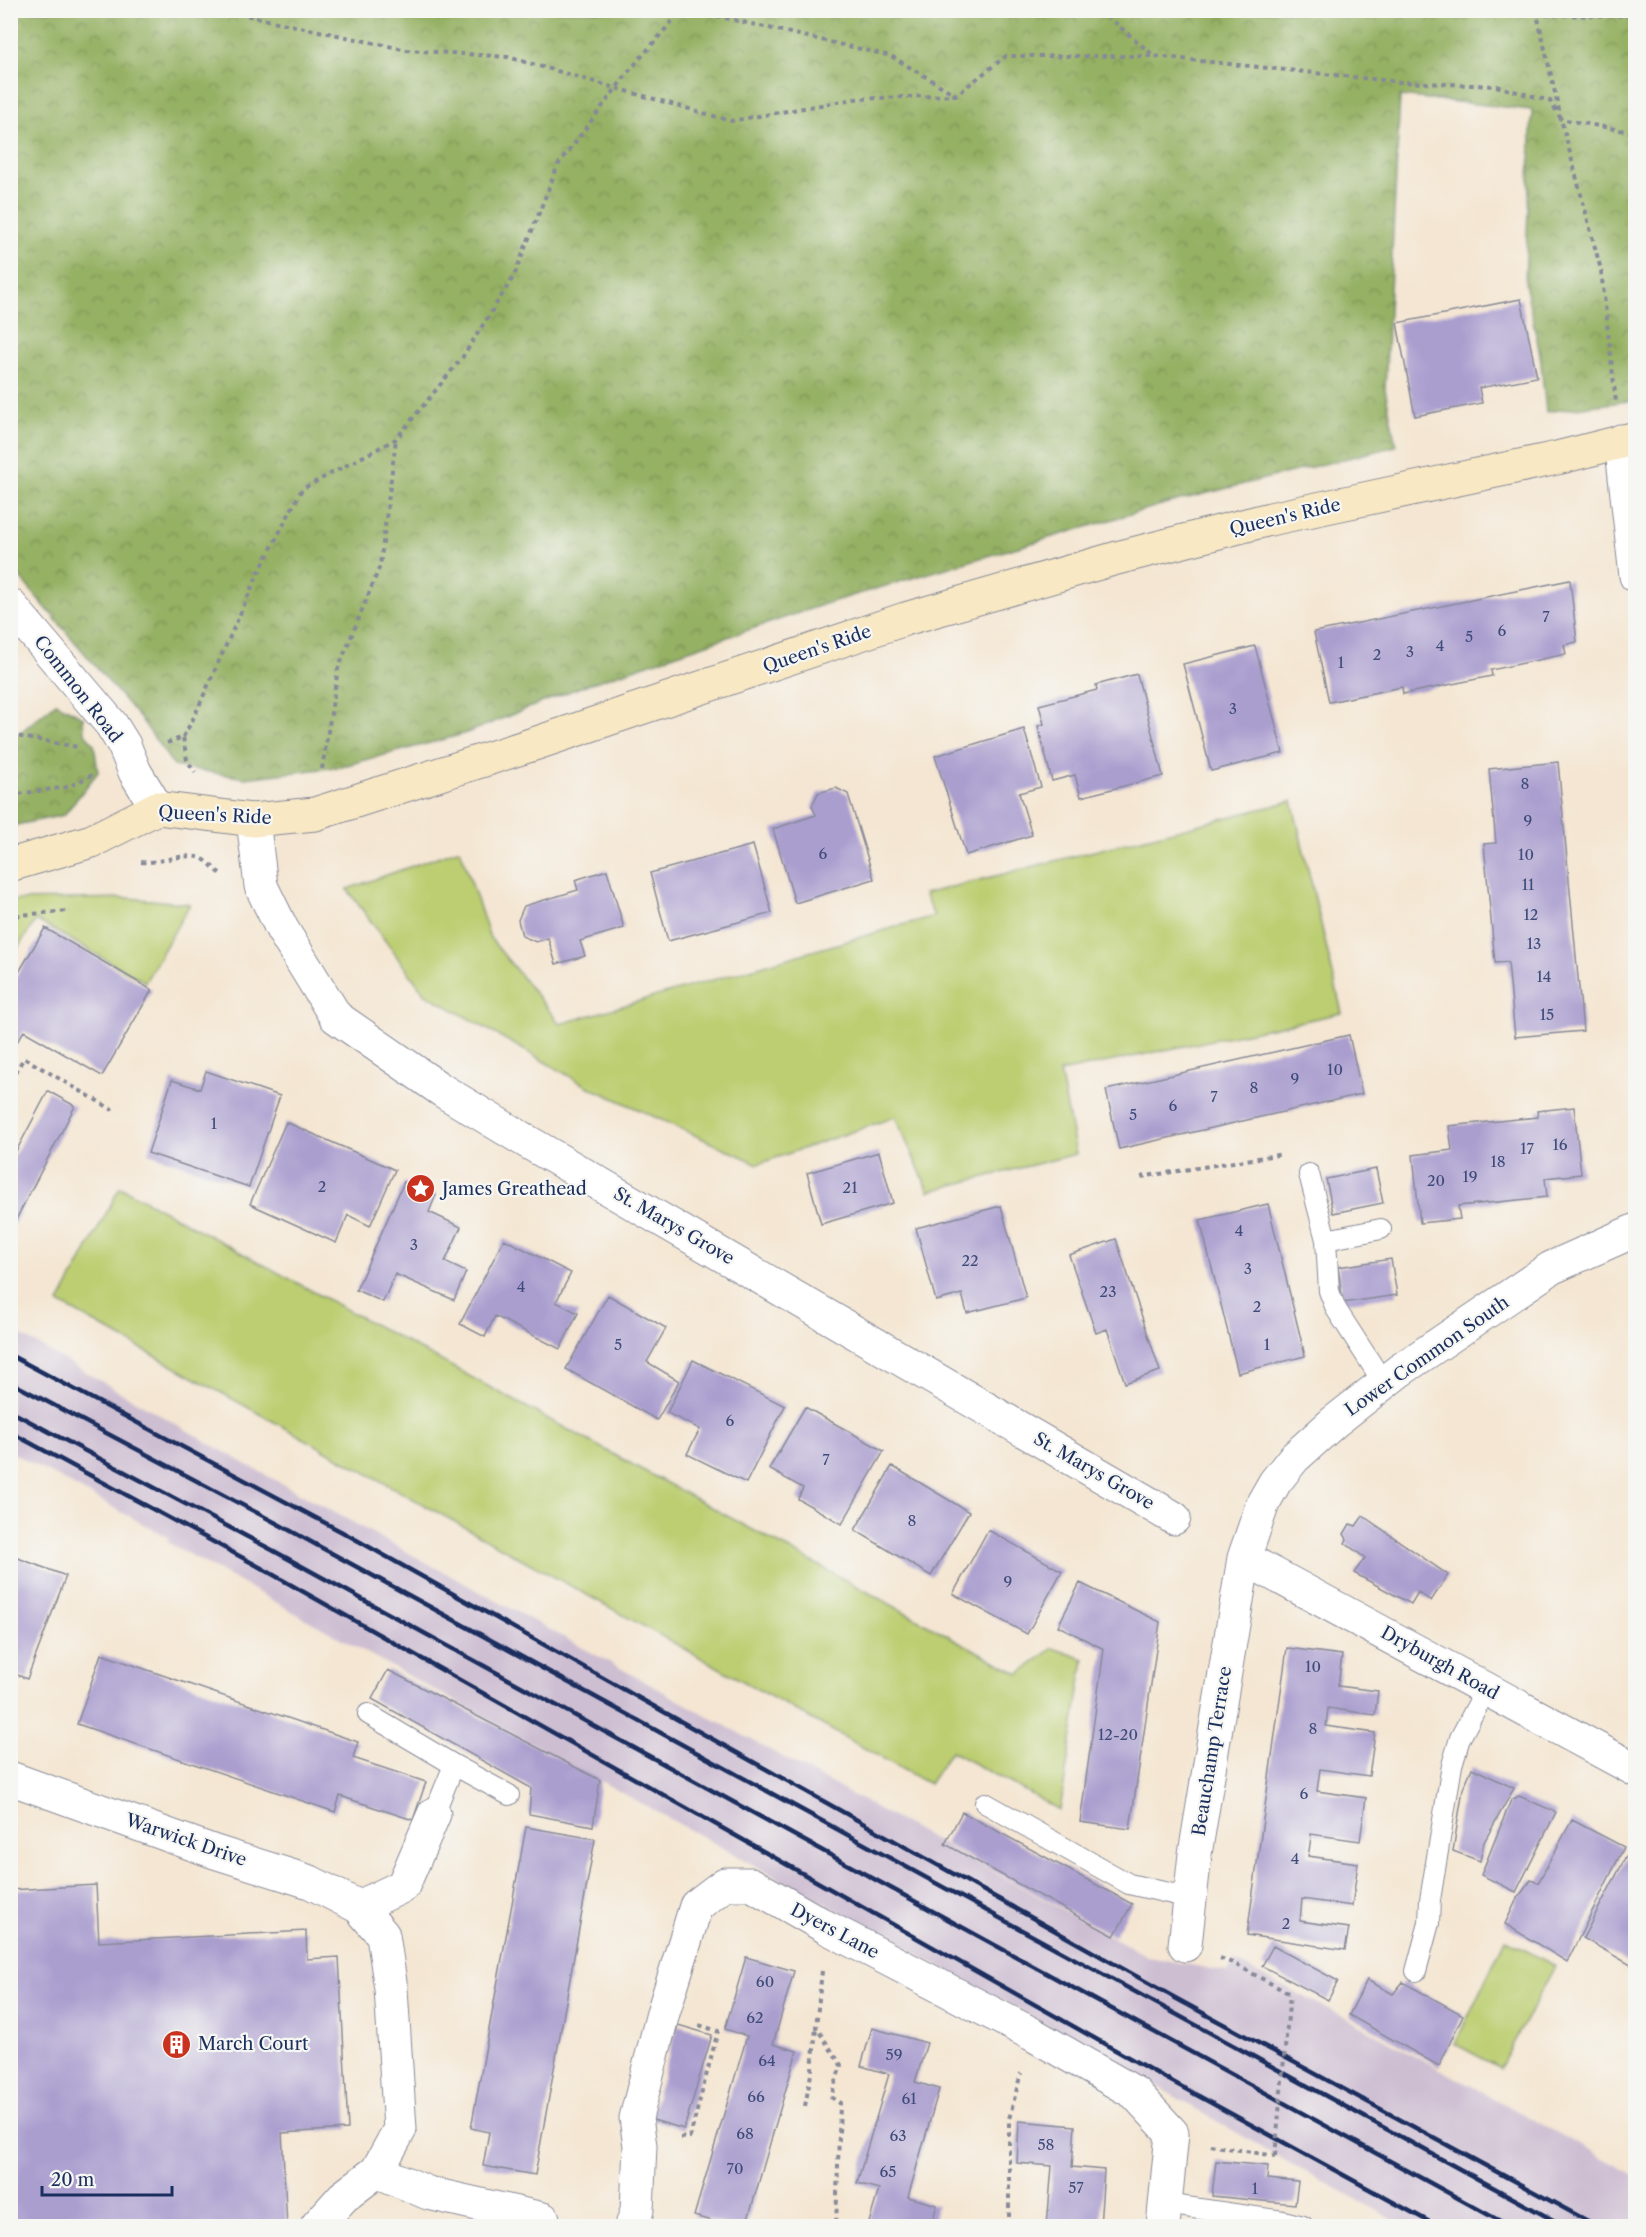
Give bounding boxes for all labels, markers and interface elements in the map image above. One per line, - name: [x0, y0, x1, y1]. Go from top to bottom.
- street label: Queen's Ride: [1227, 494, 1343, 540]
- house number: 7: [1542, 607, 1550, 626]
- street label: Queen's Ride: [760, 620, 874, 678]
- house number: 6: [1498, 621, 1507, 640]
- house number: 5: [1465, 627, 1473, 646]
- street label: Common Road: [29, 631, 127, 747]
- house number: 4: [1436, 636, 1444, 655]
- house number: 3: [1406, 642, 1414, 661]
- house number: 2: [1373, 645, 1381, 664]
- house number: 1: [1338, 653, 1345, 672]
- house number: 3: [1229, 699, 1237, 718]
- house number: 8: [1521, 774, 1530, 793]
- street label: Queen's Ride: [158, 801, 272, 829]
- house number: 9: [1524, 811, 1532, 830]
- house number: 6: [819, 844, 828, 863]
- house number: 10: [1518, 845, 1534, 864]
- house number: 11: [1522, 875, 1535, 894]
- house number: 12: [1524, 905, 1538, 924]
- house number: 13: [1527, 934, 1541, 953]
- house number: 14: [1537, 967, 1551, 986]
- house number: 15: [1540, 1005, 1554, 1024]
- house number: 10: [1327, 1060, 1343, 1079]
- house number: 9: [1291, 1069, 1299, 1088]
- house number: 8: [1250, 1078, 1259, 1097]
- house number: 7: [1210, 1087, 1218, 1106]
- house number: 6: [1169, 1096, 1178, 1115]
- house number: 5: [1129, 1105, 1137, 1124]
- house number: 1: [211, 1114, 218, 1133]
- house number: 16: [1552, 1135, 1568, 1154]
- house number: 17: [1520, 1139, 1534, 1158]
- house number: 18: [1490, 1152, 1506, 1171]
- house number: 19: [1462, 1167, 1478, 1186]
- house number: 20: [1427, 1171, 1445, 1190]
- place icon: James Greathead: [405, 1173, 437, 1205]
- house number: 2: [318, 1177, 326, 1196]
- place label: James Greathead: [439, 1178, 587, 1200]
- house number: 21: [843, 1178, 858, 1197]
- street label: St. Marys Grove: [610, 1183, 738, 1269]
- house number: 4: [1235, 1221, 1243, 1240]
- house number: 3: [410, 1235, 418, 1254]
- house number: 22: [961, 1251, 979, 1270]
- house number: 3: [1244, 1259, 1252, 1278]
- house number: 4: [517, 1277, 525, 1296]
- house number: 23: [1100, 1282, 1116, 1301]
- street label: Lower Common South: [1341, 1291, 1513, 1421]
- house number: 2: [1253, 1297, 1261, 1316]
- house number: 5: [614, 1335, 622, 1354]
- house number: 1: [1264, 1335, 1271, 1354]
- house number: 6: [726, 1411, 735, 1430]
- street label: St. Marys Grove: [1030, 1428, 1158, 1514]
- house number: 7: [822, 1450, 830, 1469]
- house number: 8: [908, 1511, 917, 1530]
- house number: 9: [1004, 1572, 1012, 1591]
- street label: Dryburgh Road: [1377, 1621, 1503, 1705]
- house number: 10: [1305, 1657, 1321, 1676]
- street label: Beauchamp Terrace: [1188, 1665, 1236, 1837]
- house number: 8: [1309, 1719, 1318, 1738]
- house number: 12-20: [1098, 1725, 1138, 1744]
- house number: 6: [1300, 1784, 1309, 1803]
- street label: Warwick Drive: [122, 1809, 249, 1871]
- house number: 4: [1291, 1849, 1299, 1868]
- street label: Dyers Lane: [787, 1899, 883, 1963]
- house number: 2: [1282, 1914, 1290, 1933]
- house number: 60: [756, 1972, 774, 1991]
- house number: 62: [746, 2008, 764, 2027]
- building icon: March Court: [161, 2028, 193, 2060]
- place label: March Court: [198, 2033, 309, 2055]
- house number: 59: [886, 2045, 902, 2064]
- house number: 64: [758, 2051, 776, 2070]
- house number: 66: [747, 2087, 765, 2106]
- house number: 61: [901, 2089, 917, 2108]
- house number: 68: [736, 2124, 754, 2143]
- house number: 63: [889, 2126, 907, 2145]
- house number: 58: [1037, 2135, 1055, 2154]
- scale bar: [42, 2159, 172, 2197]
- house number: 70: [727, 2159, 743, 2178]
- house number: 65: [880, 2162, 896, 2181]
- text: 20 m: [51, 2169, 95, 2191]
- house number: 57: [1068, 2178, 1084, 2197]
- house number: 1: [1252, 2179, 1259, 2198]

